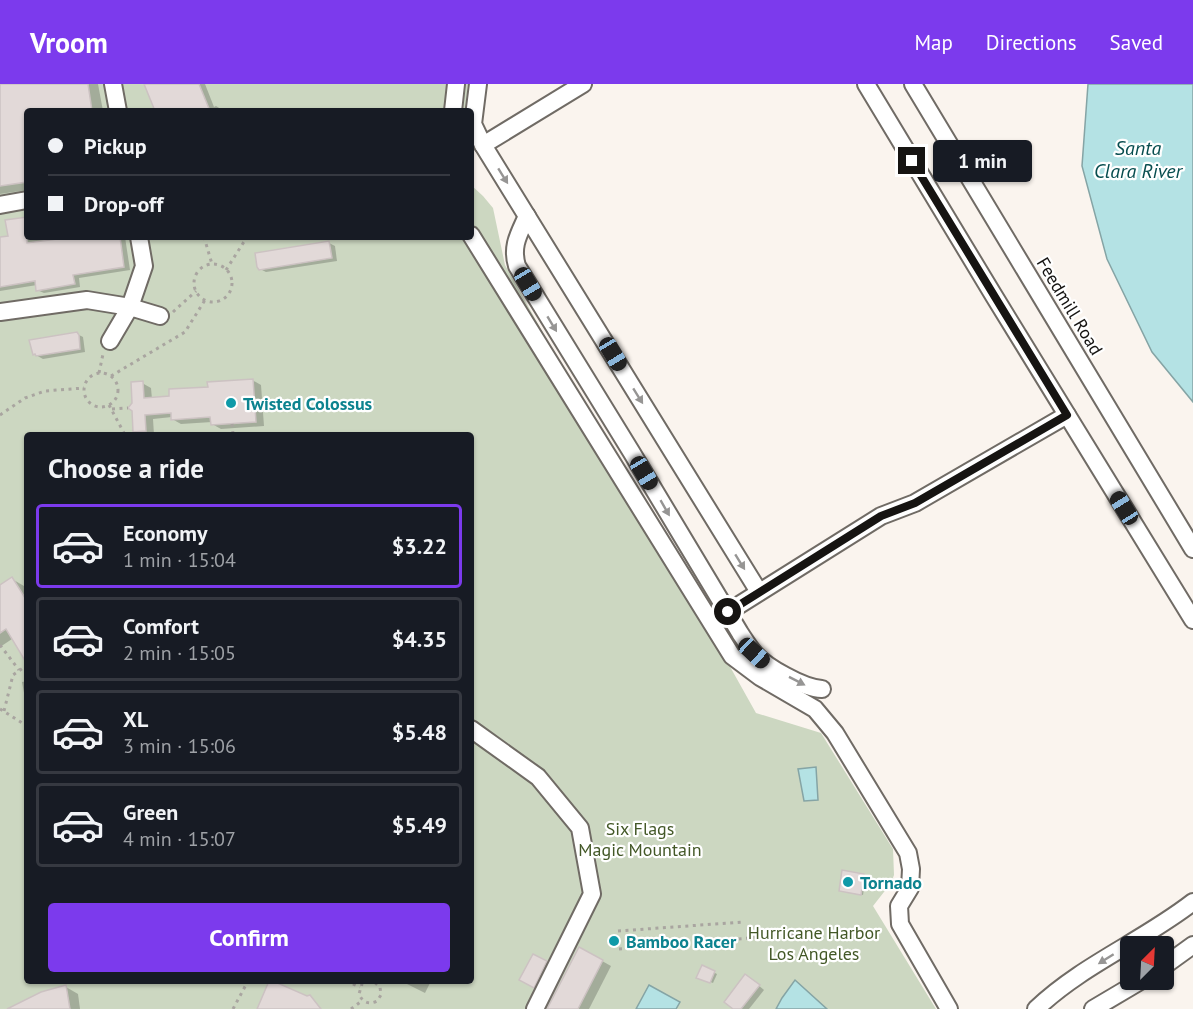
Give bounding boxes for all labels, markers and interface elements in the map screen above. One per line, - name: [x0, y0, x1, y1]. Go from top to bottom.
- text: Vroom: [30, 24, 108, 61]
- text: Map: [914, 29, 953, 56]
- text: Directions: [986, 29, 1077, 56]
- text: Saved: [1110, 29, 1163, 56]
- text: Pickup: [84, 132, 147, 160]
- water label: Santa Clara River: [1094, 135, 1184, 184]
- callout: 1 min: [933, 140, 1032, 182]
- route end: [898, 147, 925, 174]
- text: 1 min: [958, 148, 1007, 174]
- one-way arrow: [497, 168, 508, 184]
- text: Drop-off: [84, 190, 163, 218]
- street label: Feedmill Road: [1032, 253, 1108, 359]
- car: [511, 264, 545, 304]
- one-way arrow: [547, 316, 558, 332]
- car: [596, 334, 630, 374]
- one-way arrow: [633, 388, 644, 404]
- place label: Twisted Colossus: [243, 392, 373, 415]
- marker: Twisted Colossus: [224, 396, 238, 410]
- text: Choose a ride: [48, 451, 204, 485]
- car: [627, 453, 661, 493]
- car: [1107, 488, 1141, 528]
- one-way arrow: [660, 500, 670, 517]
- icon: car: [51, 519, 105, 573]
- text: Economy: [123, 519, 207, 547]
- text: $3.22: [392, 532, 447, 560]
- text: 1 min · 15:04: [123, 547, 236, 573]
- one-way arrow: [735, 554, 746, 570]
- route start: [714, 598, 741, 625]
- icon: car: [51, 612, 105, 666]
- text: Comfort: [123, 612, 199, 640]
- text: $4.35: [392, 625, 447, 653]
- car: [735, 634, 773, 672]
- text: 2 min · 15:05: [123, 640, 236, 666]
- one-way arrow: [789, 676, 806, 686]
- icon: car: [51, 705, 105, 759]
- text: XL: [123, 705, 148, 733]
- text: $5.48: [392, 718, 447, 746]
- text: 3 min · 15:06: [123, 733, 236, 759]
- icon: car: [51, 798, 105, 852]
- text: Green: [123, 798, 178, 826]
- text: $5.49: [392, 811, 447, 839]
- park label: Six Flags Magic Mountain: [578, 817, 702, 861]
- text: 4 min · 15:07: [123, 826, 236, 852]
- place label: Tornado: [860, 871, 922, 894]
- marker: Tornado: [841, 875, 855, 889]
- button: Confirm: [48, 903, 450, 972]
- park label: Hurricane Harbor Los Angeles: [748, 921, 880, 965]
- place label: Bamboo Racer: [626, 930, 737, 953]
- marker: Bamboo Racer: [607, 934, 621, 948]
- north arrow: [1120, 936, 1174, 990]
- map controls: [1120, 936, 1174, 990]
- one-way arrow: [1098, 953, 1114, 964]

